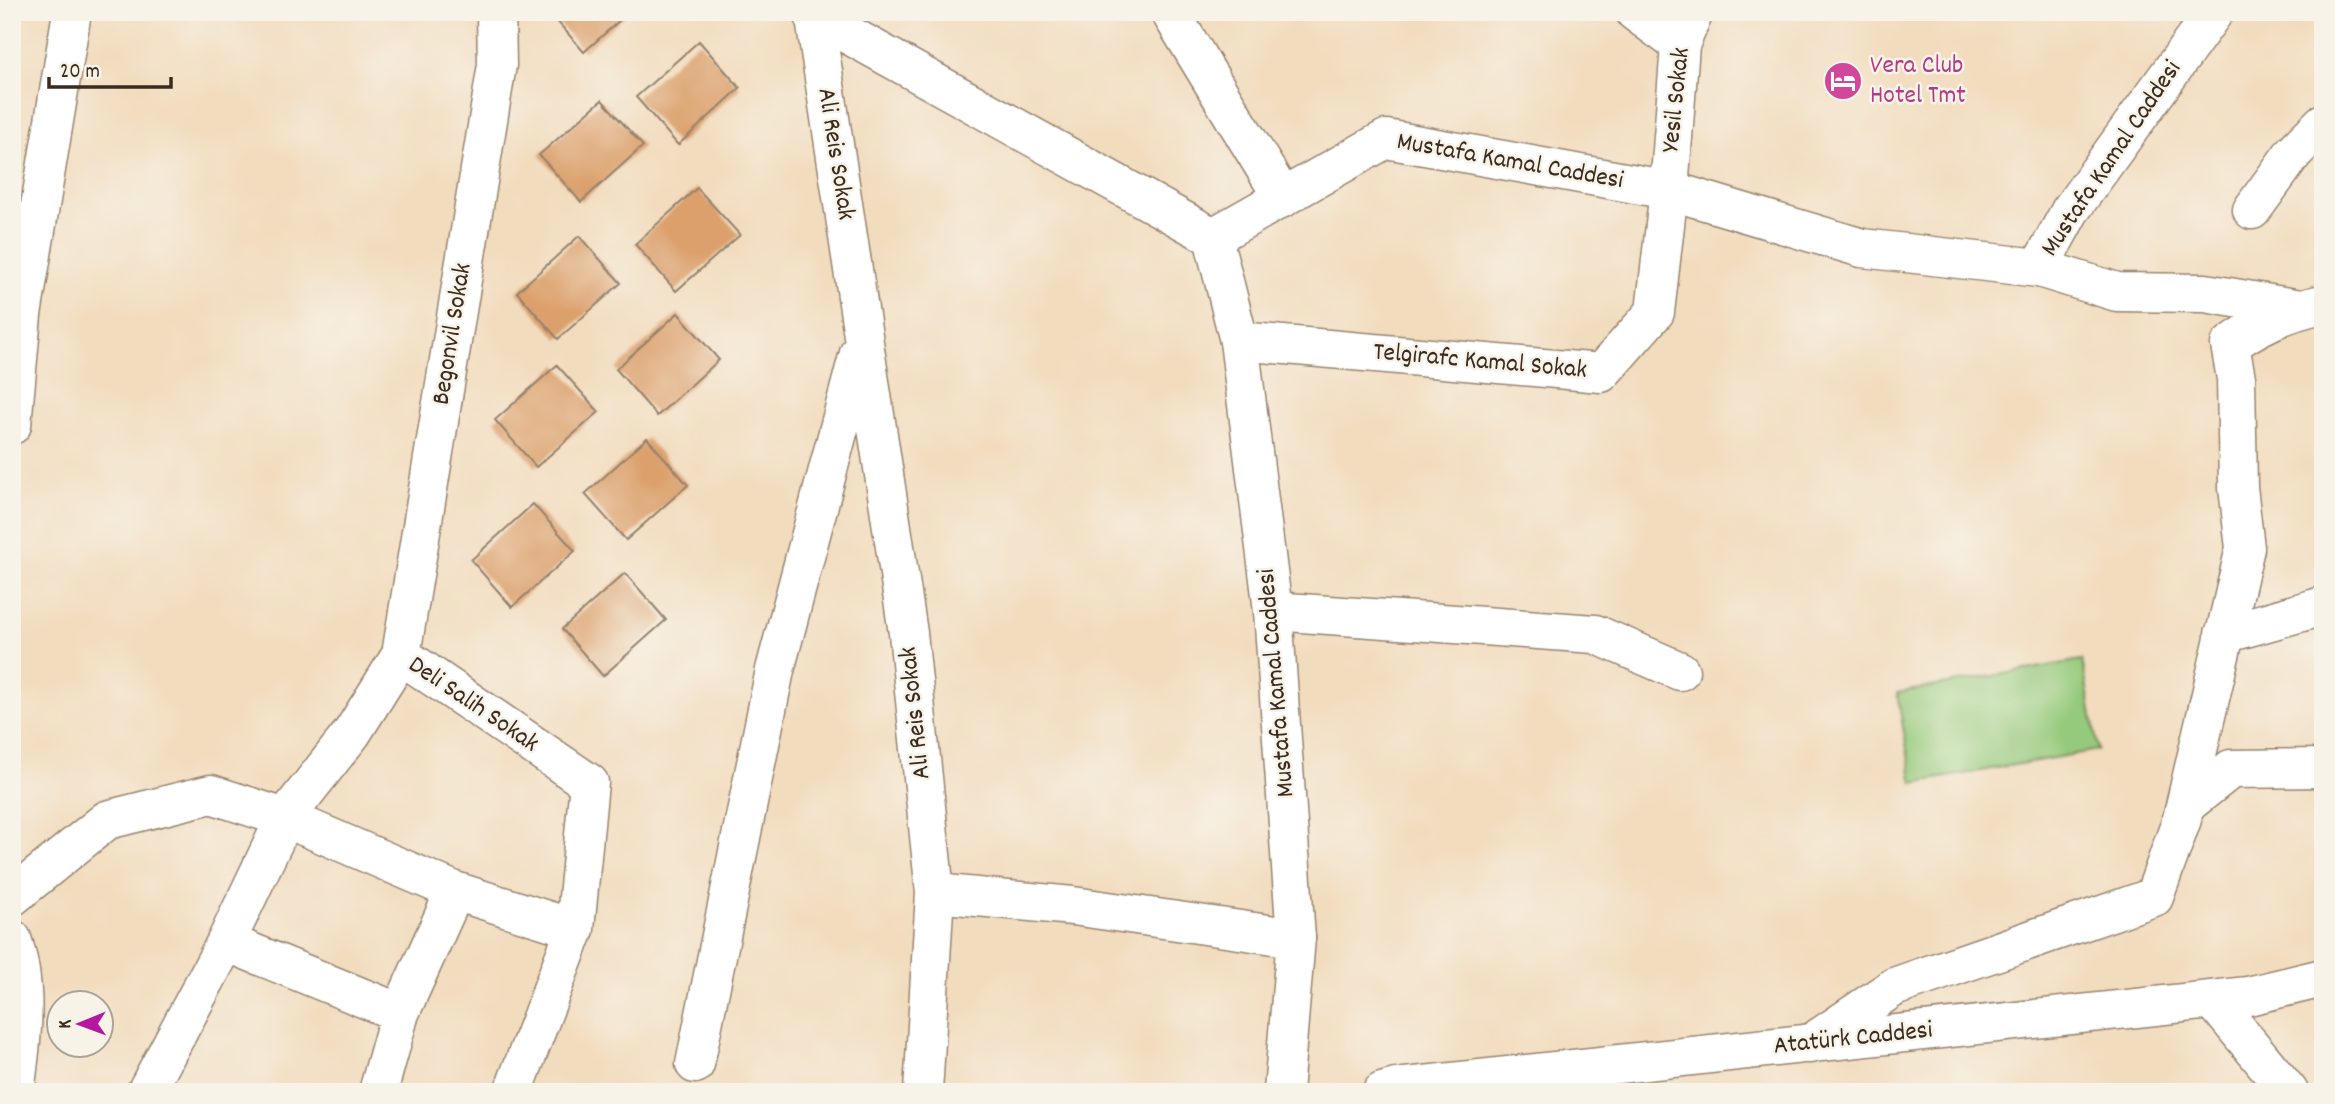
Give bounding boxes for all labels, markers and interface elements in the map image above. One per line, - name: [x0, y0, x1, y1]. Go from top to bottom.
- scale bar: [49, 46, 172, 90]
- street label: Yesil Sokak: [1653, 46, 1701, 154]
- place label: Vera Club Hotel Tmt: [1870, 48, 1966, 115]
- street label: Mustafa Kamal Caddesi: [2033, 53, 2192, 264]
- text: 20 m: [60, 58, 100, 88]
- hotel icon: Vera Club Hotel Tmt: [1822, 60, 1864, 102]
- street label: Ali Reis Sokak: [806, 85, 864, 223]
- street label: Mustafa Kamal Caddesi: [1394, 124, 1626, 200]
- street label: Begonvil Sokak: [424, 260, 482, 408]
- street label: Telgirafc Kamal Sokak: [1372, 334, 1588, 390]
- street label: Mustafa Kamal Caddesi: [1249, 567, 1305, 799]
- street label: Ali Reis Sokak: [891, 645, 941, 781]
- street label: Deli Salih Sokak: [400, 648, 546, 762]
- north arrow: [46, 988, 116, 1058]
- street label: Atatürk Caddesi: [1772, 1012, 1935, 1066]
- text: K: [53, 1019, 80, 1029]

